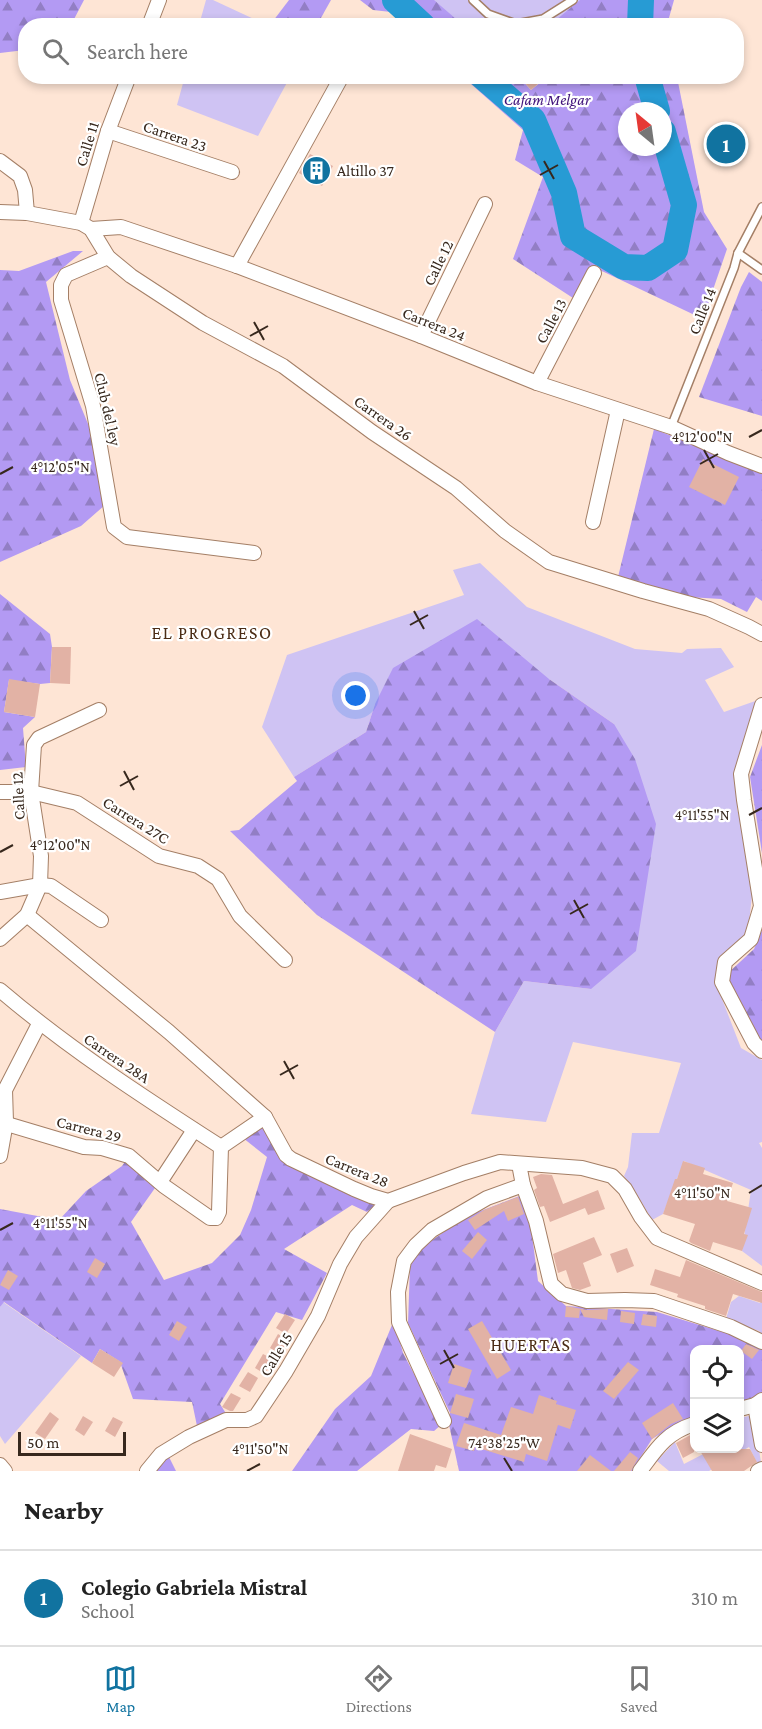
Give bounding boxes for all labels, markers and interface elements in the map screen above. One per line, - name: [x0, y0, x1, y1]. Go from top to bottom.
- search box: [18, 18, 744, 84]
- icon: search: [39, 35, 72, 68]
- text: Search here: [87, 39, 188, 64]
- park label: Cafam Melgar: [504, 91, 591, 109]
- north arrow: [618, 102, 672, 156]
- street label: Carrera 23: [141, 117, 209, 155]
- street label: Calle 11: [72, 120, 102, 168]
- pin: 1: [706, 122, 746, 166]
- building icon: Altillo 37: [300, 154, 332, 186]
- place label: Altillo 37: [337, 162, 395, 179]
- street label: Calle 12: [420, 237, 456, 288]
- street label: Calle 14: [685, 285, 719, 337]
- street label: Calle 13: [532, 296, 570, 346]
- street label: Carrera 24: [400, 304, 468, 344]
- street label: Club del ley: [90, 371, 125, 448]
- street label: Carrera 26: [351, 392, 415, 444]
- text: 4°12'00"N: [672, 429, 733, 445]
- text: 4°12'05"N: [30, 459, 90, 475]
- district label: EL PROGRESO: [151, 623, 273, 643]
- your location: [341, 681, 370, 710]
- street label: Calle 12: [8, 771, 28, 820]
- street label: Carrera 27C: [100, 793, 172, 847]
- text: 4°11'55"N: [674, 807, 730, 823]
- text: 4°12'00"N: [30, 837, 91, 853]
- street label: Carrera 28A: [81, 1030, 154, 1087]
- street label: Carrera 29: [55, 1113, 123, 1145]
- street label: Carrera 28: [323, 1150, 391, 1190]
- text: 4°11'50"N: [674, 1185, 730, 1201]
- text: 4°11'55"N: [32, 1215, 88, 1231]
- street label: Calle 15: [256, 1329, 296, 1379]
- district label: HUERTAS: [490, 1335, 572, 1355]
- map controls: [690, 1345, 744, 1453]
- button: locate: [690, 1345, 744, 1399]
- button: layers: [690, 1399, 744, 1453]
- scale bar: [18, 1429, 126, 1456]
- text: 50 m: [27, 1434, 59, 1451]
- text: 74°38'25"W: [468, 1435, 540, 1451]
- text: 4°11'50"N: [232, 1441, 288, 1457]
- text: Nearby: [24, 1496, 103, 1525]
- text: Colegio Gabriela Mistral: [81, 1575, 307, 1600]
- text: 1: [40, 1587, 47, 1609]
- text: 310 m: [691, 1587, 738, 1609]
- text: School: [81, 1600, 134, 1622]
- tab: Map: [104, 1662, 137, 1715]
- tab: Directions: [346, 1662, 412, 1715]
- tab: Saved: [620, 1662, 658, 1715]

